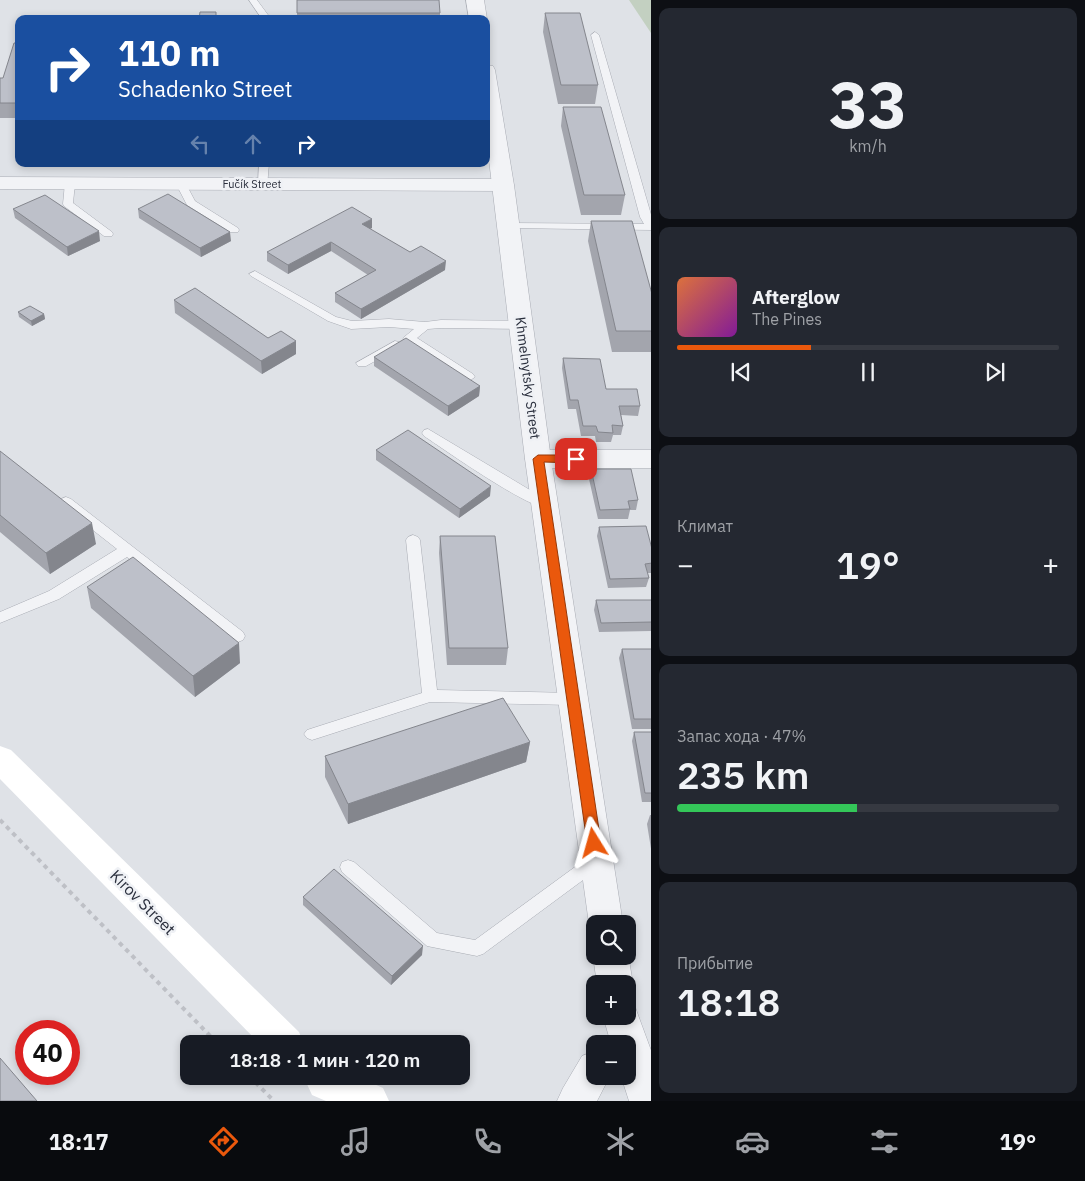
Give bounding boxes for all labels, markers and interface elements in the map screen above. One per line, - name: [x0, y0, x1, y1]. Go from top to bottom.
- text: 110 m: [118, 30, 221, 76]
- icon: right: [35, 35, 100, 100]
- text: 33: [829, 61, 907, 146]
- text: Schadenko Street: [118, 74, 293, 103]
- icon: left: [186, 130, 214, 158]
- icon: ahead: [239, 130, 267, 158]
- icon: right: [292, 130, 320, 158]
- text: km/h: [849, 136, 887, 156]
- street label: Fučík Street: [223, 177, 282, 191]
- text: Afterglow: [752, 285, 840, 309]
- text: The Pines: [752, 309, 822, 329]
- street label: Khmelnytsky Street: [512, 316, 544, 440]
- icon: previous: [727, 358, 755, 386]
- icon: pause: [854, 358, 882, 386]
- icon: next: [981, 358, 1009, 386]
- pin: [555, 438, 597, 480]
- icon: arrive: [562, 445, 590, 473]
- text: Климат: [677, 516, 733, 536]
- text: 19°: [836, 540, 900, 589]
- text: −: [677, 546, 694, 583]
- text: +: [1042, 546, 1059, 583]
- text: Запас хода · 47%: [677, 726, 806, 746]
- text: 235 km: [677, 750, 809, 799]
- position arrow: [567, 816, 619, 868]
- street label: Kirov Street: [106, 865, 180, 939]
- map controls: [586, 915, 636, 1085]
- button: search: [586, 915, 636, 965]
- text: Прибытие: [677, 953, 753, 973]
- button: +: [586, 975, 636, 1025]
- text: 18:18: [677, 977, 780, 1026]
- speed limit sign: 40: [15, 1020, 80, 1085]
- button: −: [586, 1035, 636, 1085]
- text: 18:18 · 1 мин · 120 m: [230, 1048, 420, 1072]
- icon: directions: [206, 1124, 241, 1159]
- icon: music: [338, 1124, 373, 1159]
- icon: phone: [470, 1124, 505, 1159]
- icon: climate: [603, 1124, 638, 1159]
- icon: car: [735, 1124, 770, 1159]
- icon: filters: [867, 1124, 902, 1159]
- text: 18:17: [49, 1127, 109, 1156]
- text: 19°: [1000, 1127, 1036, 1156]

